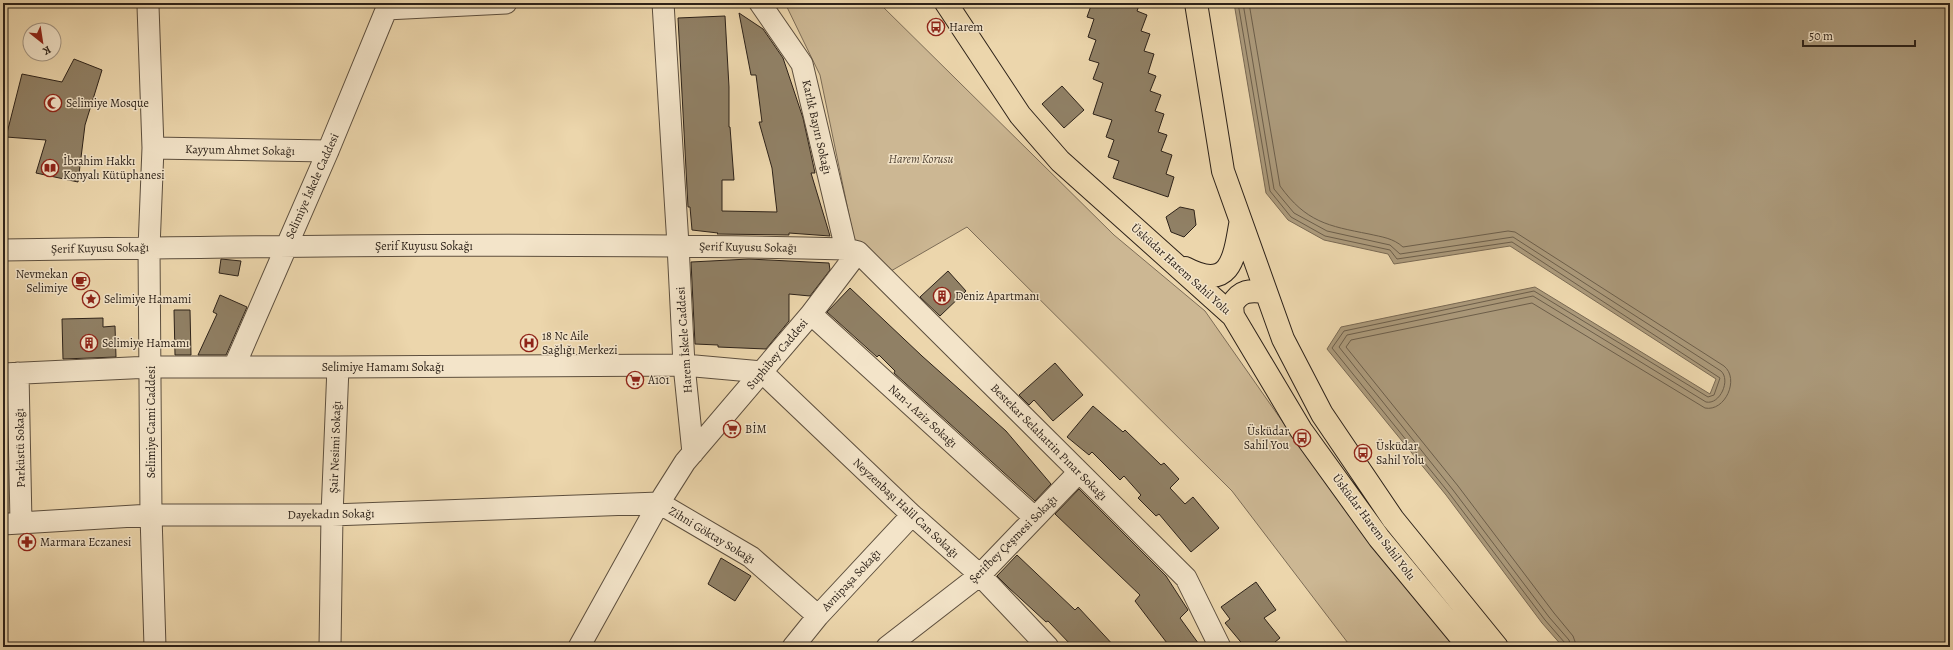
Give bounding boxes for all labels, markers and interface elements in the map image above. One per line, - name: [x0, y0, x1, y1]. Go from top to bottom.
- bus stop icon: Harem: [926, 17, 946, 37]
- place label: Harem: [949, 19, 983, 35]
- north arrow: [22, 22, 62, 62]
- scale bar: [1803, 22, 1915, 48]
- text: 50 m: [1809, 28, 1833, 44]
- text: K: [39, 42, 54, 59]
- street label: Karlık Bayırı Sokağı: [798, 78, 836, 176]
- mosque icon: Selimiye Mosque: [43, 93, 63, 113]
- place label: Selimiye Mosque: [66, 95, 149, 111]
- street label: Selimiye İskele Caddesi: [281, 131, 343, 241]
- street label: Kayyum Ahmet Sokağı: [185, 141, 295, 159]
- park label: Harem Korusu: [889, 151, 954, 167]
- place label: İbrahim Hakkı Konyalı Kütüphanesi: [63, 153, 165, 183]
- library icon: İbrahim Hakkı Konyalı Kütüphanesi: [40, 158, 60, 178]
- street label: Üsküdar Harem Sahil Yolu: [1128, 220, 1235, 319]
- street label: Şerif Kuyusu Sokağı: [375, 238, 473, 254]
- street label: Şerif Kuyusu Sokağı: [699, 238, 797, 256]
- street label: Şerif Kuyusu Sokağı: [51, 239, 149, 257]
- place label: Nevmekan Selimiye: [16, 266, 68, 296]
- cafe icon: Nevmekan Selimiye: [71, 271, 91, 291]
- street label: Harem İskele Caddesi: [672, 286, 696, 394]
- building icon: Deniz Apartmanı: [932, 286, 952, 306]
- place label: Deniz Apartmanı: [955, 288, 1039, 304]
- place icon: Selimiye Hamami: [81, 289, 101, 309]
- place label: Selimiye Hamami: [104, 291, 191, 307]
- street label: Suphibey Caddesi: [743, 315, 811, 393]
- place label: 18 Nc Aile Sağlığı Merkezi: [542, 328, 618, 358]
- building icon: Selimiye Hamamı: [79, 333, 99, 353]
- hospital icon: 18 Nc Aile Sağlığı Merkezi: [519, 333, 539, 353]
- place label: Selimiye Hamamı: [102, 335, 189, 351]
- street label: Selimiye Hamamı Sokağı: [322, 359, 444, 375]
- street label: Selimiye Cami Caddesi: [143, 366, 159, 478]
- supermarket icon: A101: [625, 370, 645, 390]
- place label: A101: [647, 372, 670, 388]
- street label: Bestekar Selahattin Pınar Sokağı: [987, 380, 1111, 504]
- street label: Nan-ı Aziz Sokağı: [885, 381, 961, 451]
- street label: Şair Nesimi Sokağı: [325, 400, 345, 494]
- street label: Parküstü Sokağı: [11, 408, 29, 488]
- supermarket icon: BİM: [722, 419, 742, 439]
- place label: BİM: [745, 421, 767, 437]
- place label: Üsküdar Sahil You: [1244, 423, 1289, 453]
- bus stop icon: Üsküdar Sahil You: [1292, 428, 1312, 448]
- place label: Üsküdar Sahil Yolu: [1376, 438, 1425, 468]
- bus stop icon: Üsküdar Sahil Yolu: [1353, 443, 1373, 463]
- street label: Neyzenbaşı Halil Can Sokağı: [849, 454, 963, 562]
- street label: Üsküdar Harem Sahil Yolu: [1329, 471, 1420, 584]
- street label: Şerifbey Çeşmesi Sokağı: [965, 491, 1061, 587]
- street label: Zihni Göktay Sokağı: [666, 503, 758, 567]
- street label: Dayekadın Sokağı: [287, 505, 375, 523]
- pharmacy icon: Marmara Eczanesi: [17, 532, 37, 552]
- place label: Marmara Eczanesi: [40, 534, 131, 550]
- street label: Avnipaşa Sokağı: [817, 545, 884, 615]

